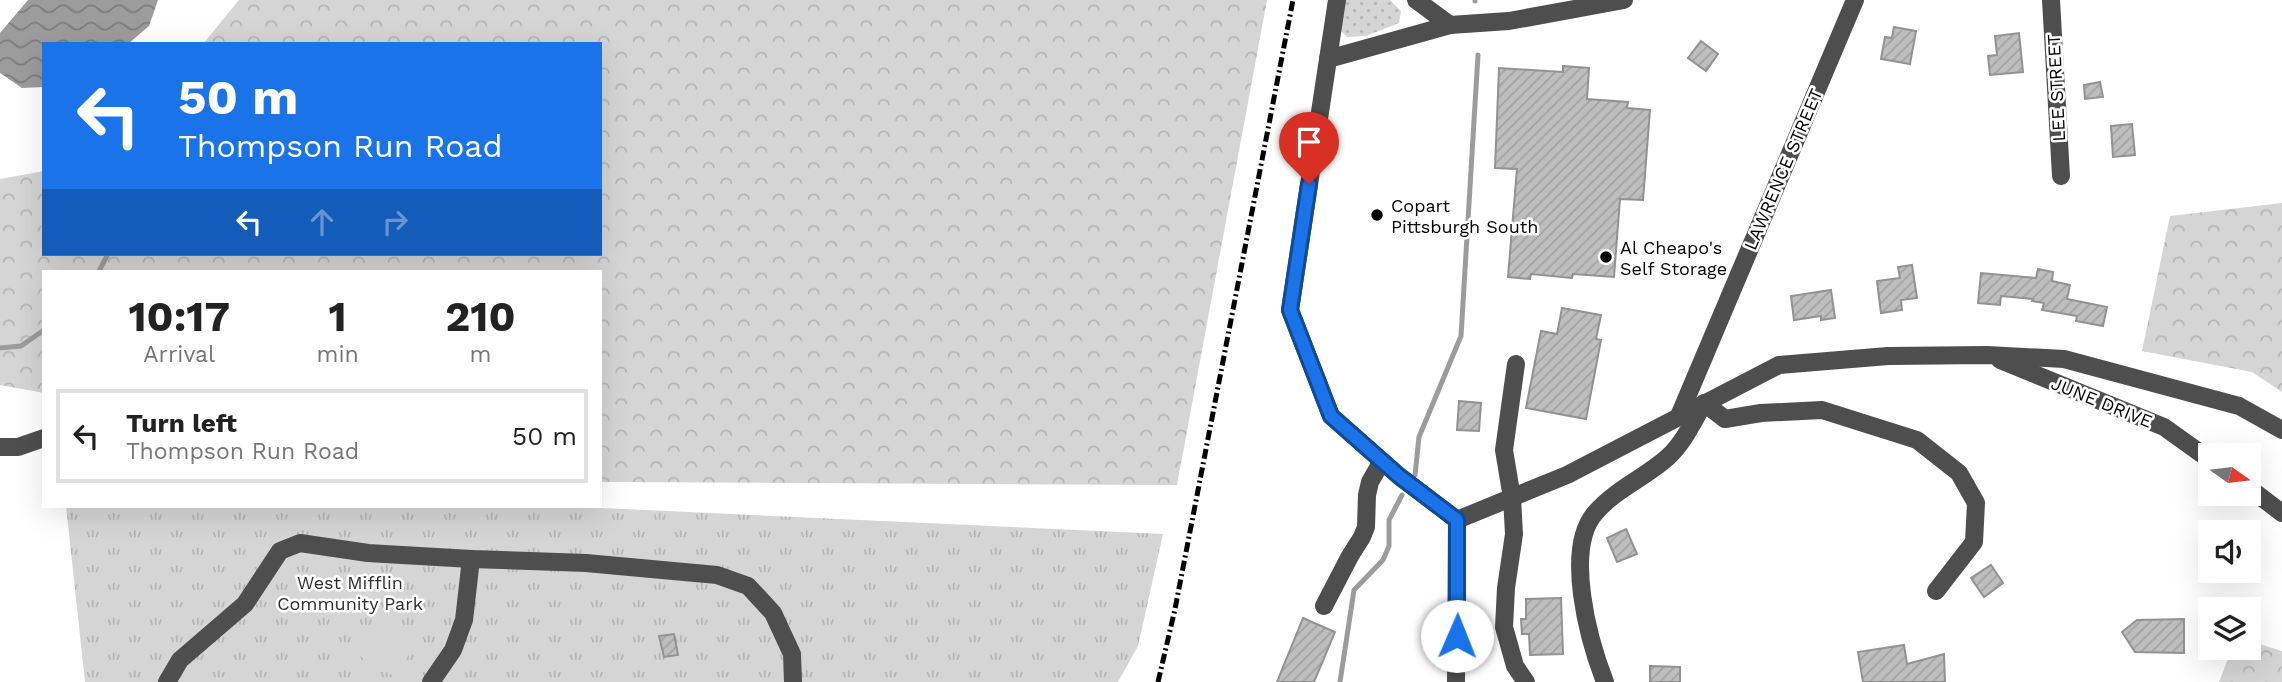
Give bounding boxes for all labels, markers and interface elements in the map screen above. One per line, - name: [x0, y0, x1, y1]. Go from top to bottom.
- street label: LEE STREET: [2043, 34, 2069, 142]
- text: 50 m: [178, 68, 298, 126]
- icon: left: [63, 70, 154, 161]
- street label: LAWRENCE STREET: [1739, 85, 1827, 253]
- pin: [1279, 112, 1339, 184]
- icon: arrive: [1290, 123, 1328, 161]
- text: Thompson Run Road: [178, 127, 503, 165]
- place label: Copart Pittsburgh South: [1391, 195, 1538, 237]
- icon: left: [230, 203, 268, 241]
- icon: ahead: [303, 203, 341, 241]
- icon: right: [376, 203, 414, 241]
- marker: Copart Pittsburgh South: [1369, 207, 1385, 223]
- place label: Al Cheapo's Self Storage: [1620, 237, 1727, 279]
- marker: Al Cheapo's Self Storage: [1598, 249, 1614, 265]
- text: 10:17: [129, 292, 230, 341]
- text: 1: [329, 292, 347, 341]
- text: 210: [445, 292, 515, 341]
- text: Arrival: [143, 341, 215, 368]
- text: min: [316, 341, 359, 368]
- text: m: [469, 341, 491, 368]
- street label: JUNE DRIVE: [2048, 372, 2156, 432]
- text: Turn left: [126, 408, 237, 438]
- icon: left: [67, 417, 105, 455]
- text: 50 m: [512, 421, 577, 451]
- text: Thompson Run Road: [126, 438, 359, 465]
- north arrow: [2198, 443, 2261, 506]
- map controls: [2198, 443, 2261, 660]
- button: sound: [2198, 520, 2261, 583]
- park label: West Mifflin Community Park: [277, 572, 423, 614]
- button: layers: [2198, 597, 2261, 660]
- position arrow: [1420, 599, 1494, 673]

